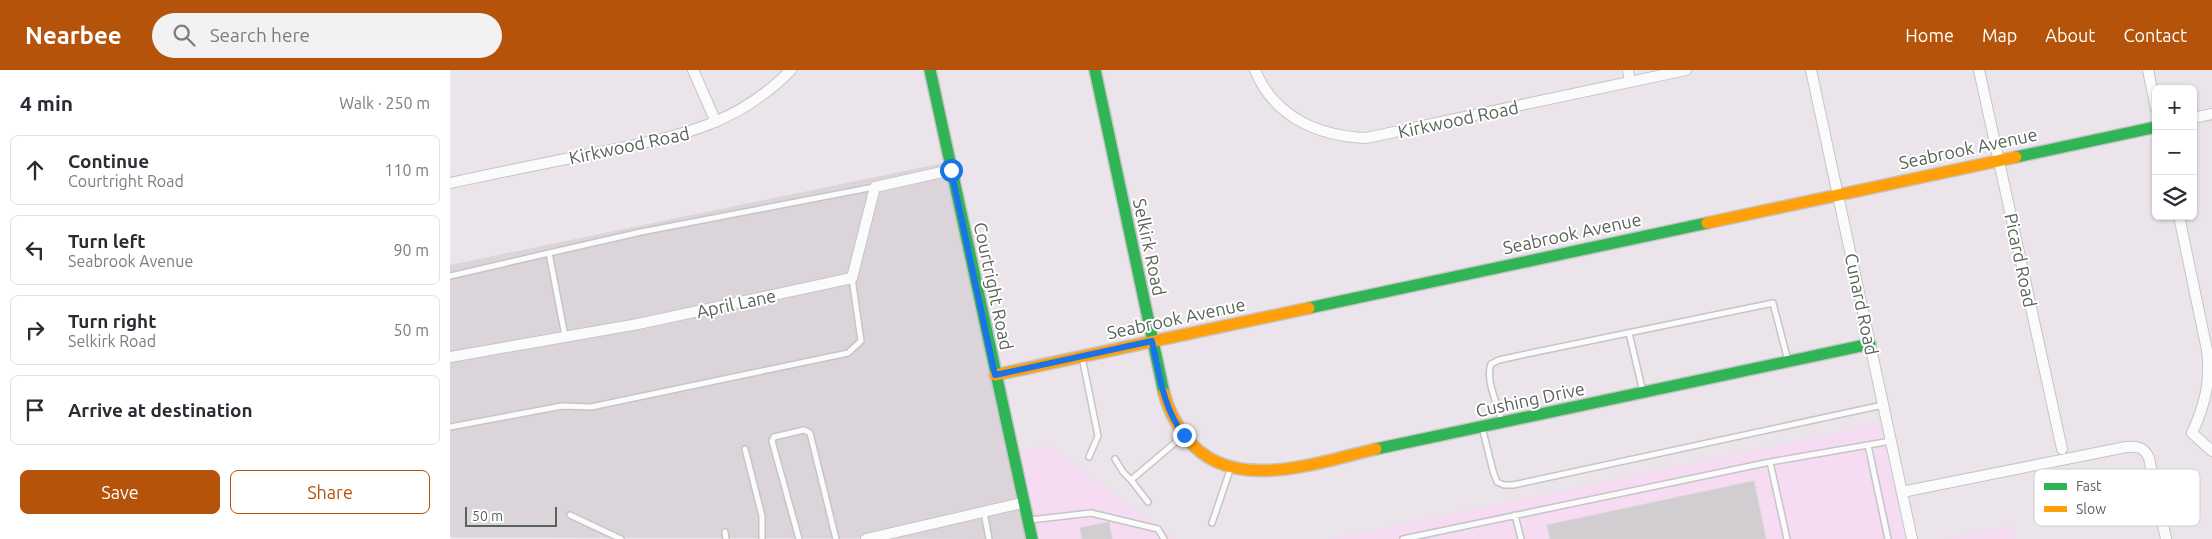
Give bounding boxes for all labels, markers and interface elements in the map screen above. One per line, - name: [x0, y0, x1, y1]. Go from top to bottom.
- search box: [152, 13, 502, 58]
- icon: search: [170, 21, 198, 49]
- text: Nearbee: [25, 22, 122, 49]
- text: Search here: [210, 24, 310, 46]
- text: Home: [1905, 25, 1954, 45]
- text: Map: [1982, 25, 2017, 45]
- text: About: [2045, 25, 2095, 45]
- text: Contact: [2123, 25, 2187, 45]
- map controls: [2152, 85, 2197, 220]
- button: +: [2152, 85, 2197, 130]
- text: 4 min: [20, 91, 73, 115]
- text: Walk · 250 m: [339, 94, 430, 112]
- street label: Kirkwood Road: [1396, 96, 1520, 142]
- street label: Kirkwood Road: [567, 122, 691, 168]
- street label: Seabrook Avenue: [1897, 124, 2039, 172]
- button: −: [2152, 130, 2197, 175]
- text: Continue: [68, 150, 149, 172]
- icon: ahead: [21, 156, 49, 184]
- route start: [940, 159, 963, 182]
- text: 110 m: [384, 161, 429, 179]
- text: Courtright Road: [68, 172, 184, 190]
- button: layers: [2152, 175, 2197, 220]
- street label: Selkirk Road: [1130, 196, 1170, 298]
- street label: Seabrook Avenue: [1501, 209, 1643, 257]
- street label: Picard Road: [2001, 211, 2041, 309]
- street label: Courtright Road: [971, 220, 1017, 352]
- text: Turn left: [68, 230, 146, 252]
- icon: left: [21, 236, 49, 264]
- text: 90 m: [393, 241, 429, 259]
- street label: Cunard Road: [1841, 251, 1883, 357]
- text: Seabrook Avenue: [68, 252, 193, 270]
- street label: April Lane: [694, 285, 778, 321]
- street label: Seabrook Avenue: [1105, 294, 1247, 342]
- text: Turn right: [68, 310, 156, 332]
- icon: right: [21, 316, 49, 344]
- text: 50 m: [393, 321, 429, 339]
- text: Selkirk Road: [68, 332, 156, 350]
- street label: Cushing Drive: [1474, 378, 1586, 420]
- icon: arrive: [21, 396, 49, 424]
- text: Arrive at destination: [68, 399, 253, 421]
- route end: [1173, 424, 1196, 447]
- legend: [2034, 469, 2200, 526]
- button: Save: [20, 470, 220, 514]
- button: Share: [230, 470, 430, 514]
- text: Fast: [2076, 478, 2102, 494]
- text: Slow: [2076, 501, 2106, 517]
- scale bar: [465, 504, 558, 527]
- text: 50 m: [472, 508, 503, 524]

